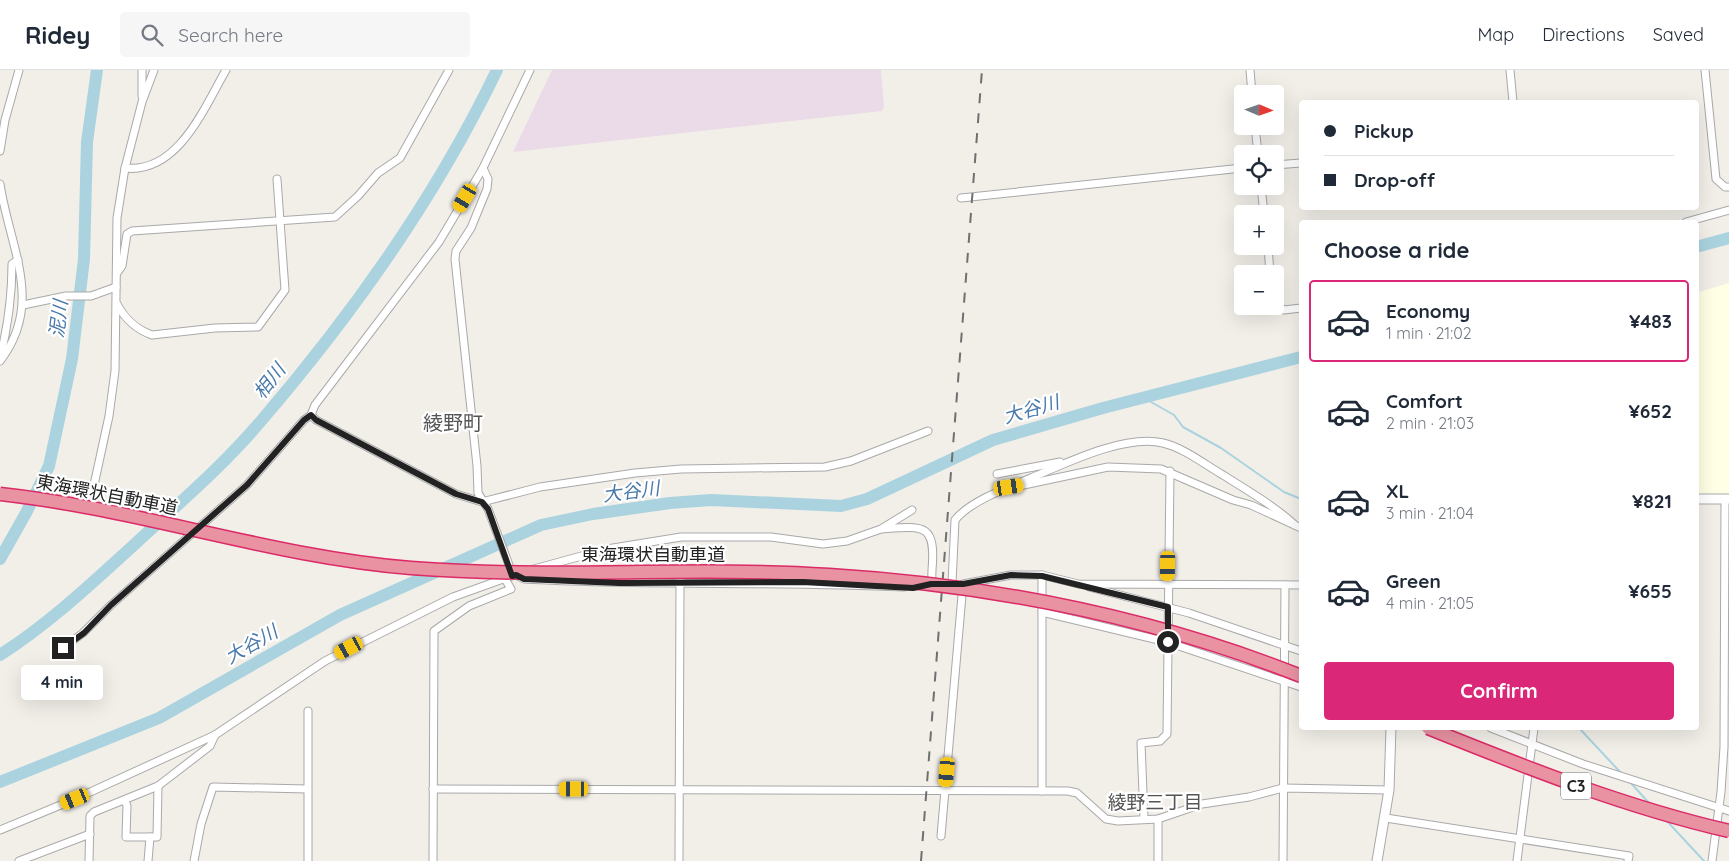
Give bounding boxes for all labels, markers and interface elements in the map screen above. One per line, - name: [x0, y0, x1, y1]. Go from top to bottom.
- search box: [120, 12, 470, 57]
- text: Ridey: [25, 20, 90, 50]
- icon: search: [138, 21, 166, 49]
- text: Search here: [178, 23, 283, 47]
- text: Map: [1477, 23, 1514, 46]
- text: Directions: [1542, 23, 1625, 46]
- text: Saved: [1653, 23, 1704, 46]
- north arrow: [1234, 85, 1284, 135]
- map controls: [1234, 85, 1284, 315]
- text: Pickup: [1354, 119, 1414, 143]
- button: locate: [1234, 145, 1284, 195]
- text: Drop-off: [1354, 168, 1435, 192]
- car: [450, 181, 479, 215]
- button: +: [1234, 205, 1284, 255]
- text: Choose a ride: [1324, 236, 1469, 264]
- button: −: [1234, 265, 1284, 315]
- water label: 泥川: [44, 297, 72, 339]
- icon: car: [1326, 299, 1371, 344]
- text: Economy: [1386, 299, 1470, 323]
- text: ¥483: [1629, 309, 1672, 333]
- text: 1 min · 21:02: [1386, 323, 1472, 343]
- water label: 相川: [248, 357, 291, 403]
- water label: 大谷川: [1000, 389, 1064, 428]
- icon: car: [1326, 389, 1371, 434]
- text: Comfort: [1386, 389, 1463, 413]
- text: ¥652: [1628, 399, 1672, 423]
- district label: 綾野町: [423, 410, 483, 435]
- text: 2 min · 21:03: [1386, 413, 1474, 433]
- street label: 東海環状自動車道: [34, 469, 180, 520]
- water label: 大谷川: [601, 475, 663, 506]
- car: [993, 477, 1024, 497]
- icon: car: [1326, 479, 1371, 524]
- text: XL: [1386, 479, 1409, 503]
- text: ¥821: [1632, 489, 1672, 513]
- text: 3 min · 21:04: [1386, 503, 1474, 523]
- street label: 東海環状自動車道: [581, 543, 725, 566]
- car: [1160, 551, 1175, 581]
- icon: car: [1326, 569, 1371, 614]
- text: Green: [1386, 569, 1441, 593]
- text: ¥655: [1628, 579, 1672, 603]
- text: 4 min · 21:05: [1386, 593, 1474, 613]
- water label: 大谷川: [220, 618, 283, 669]
- route start: [1157, 631, 1179, 653]
- car: [332, 634, 365, 662]
- route end: [52, 637, 74, 659]
- button: Confirm: [1324, 662, 1674, 720]
- callout: 4 min: [22, 666, 104, 700]
- text: 4 min: [41, 672, 83, 692]
- car: [938, 756, 955, 788]
- road number: C3: [1561, 772, 1591, 799]
- car: [559, 782, 589, 797]
- car: [58, 786, 91, 812]
- district label: 綾野三丁目: [1107, 790, 1203, 814]

